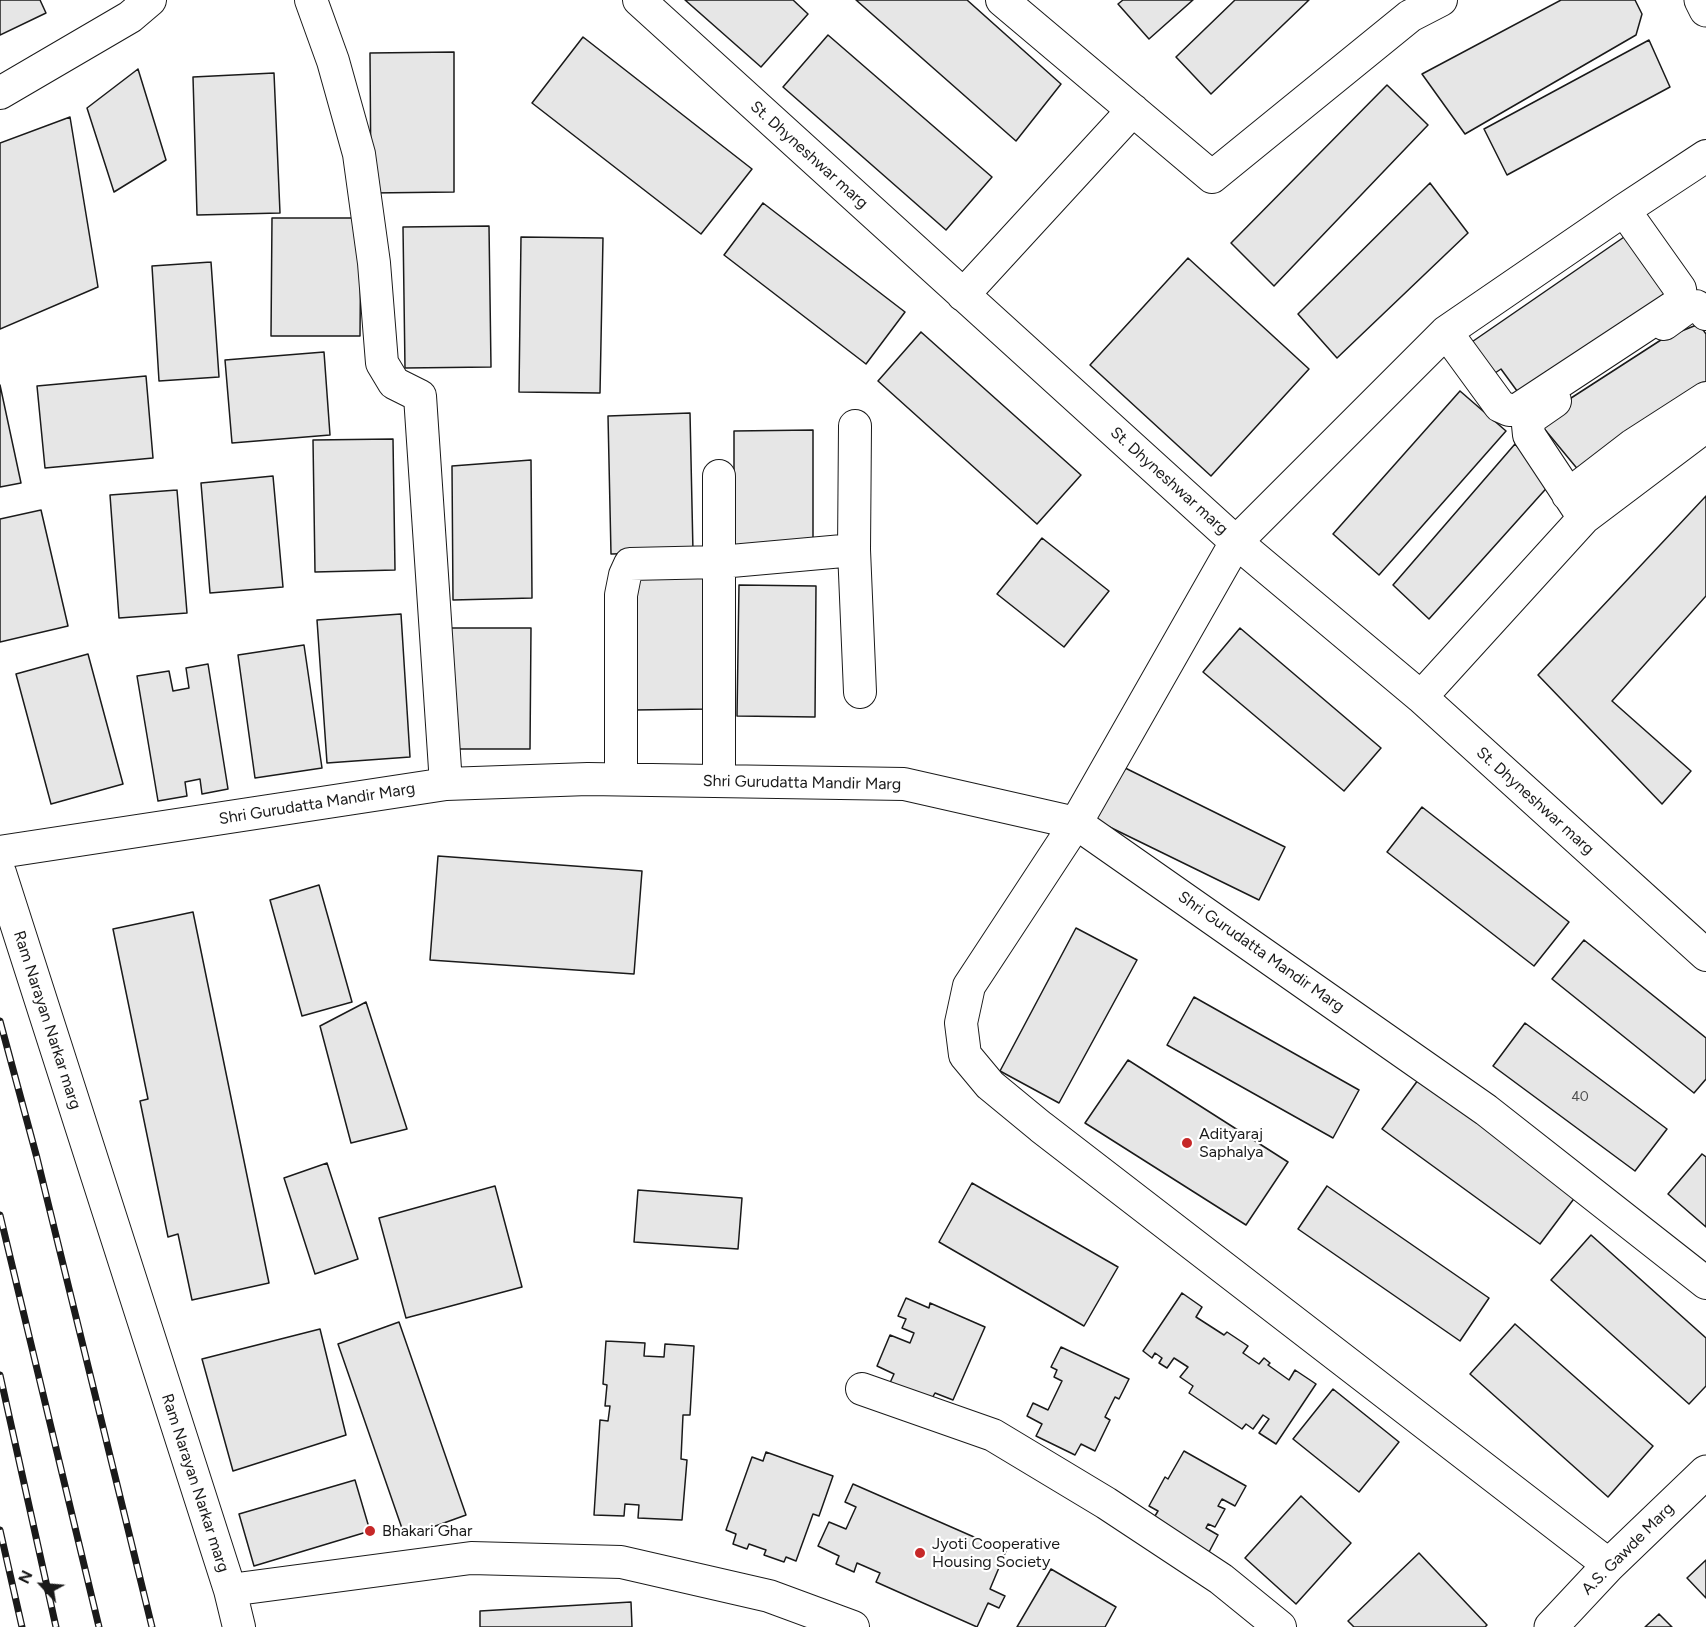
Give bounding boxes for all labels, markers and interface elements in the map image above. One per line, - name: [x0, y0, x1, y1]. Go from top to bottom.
- street label: St. Dhyneshwar marg: [746, 97, 872, 213]
- street label: St. Dhyneshwar marg: [1106, 423, 1232, 539]
- street label: St. Dhyneshwar marg: [1472, 743, 1598, 859]
- street label: Shri Gurudatta Mandir Marg: [703, 772, 901, 794]
- street label: Shri Gurudatta Mandir Marg: [217, 779, 417, 829]
- street label: Shri Gurudatta Mandir Marg: [1174, 887, 1348, 1017]
- street label: Ram Narayan Narkar marg: [9, 928, 85, 1112]
- house number: 40: [1571, 1089, 1589, 1105]
- place label: Adityaraj Saphalya: [1199, 1124, 1263, 1162]
- marker: Adityaraj Saphalya: [1180, 1136, 1194, 1150]
- street label: Ram Narayan Narkar marg: [157, 1391, 233, 1575]
- street label: A.S. Gawde Marg: [1578, 1499, 1678, 1599]
- place label: Bhakari Ghar: [382, 1521, 472, 1541]
- marker: Bhakari Ghar: [363, 1524, 377, 1538]
- place label: Jyoti Cooperative Housing Society: [932, 1534, 1060, 1572]
- marker: Jyoti Cooperative Housing Society: [913, 1546, 927, 1560]
- north arrow: [12, 1555, 72, 1615]
- text: N: [14, 1567, 37, 1587]

